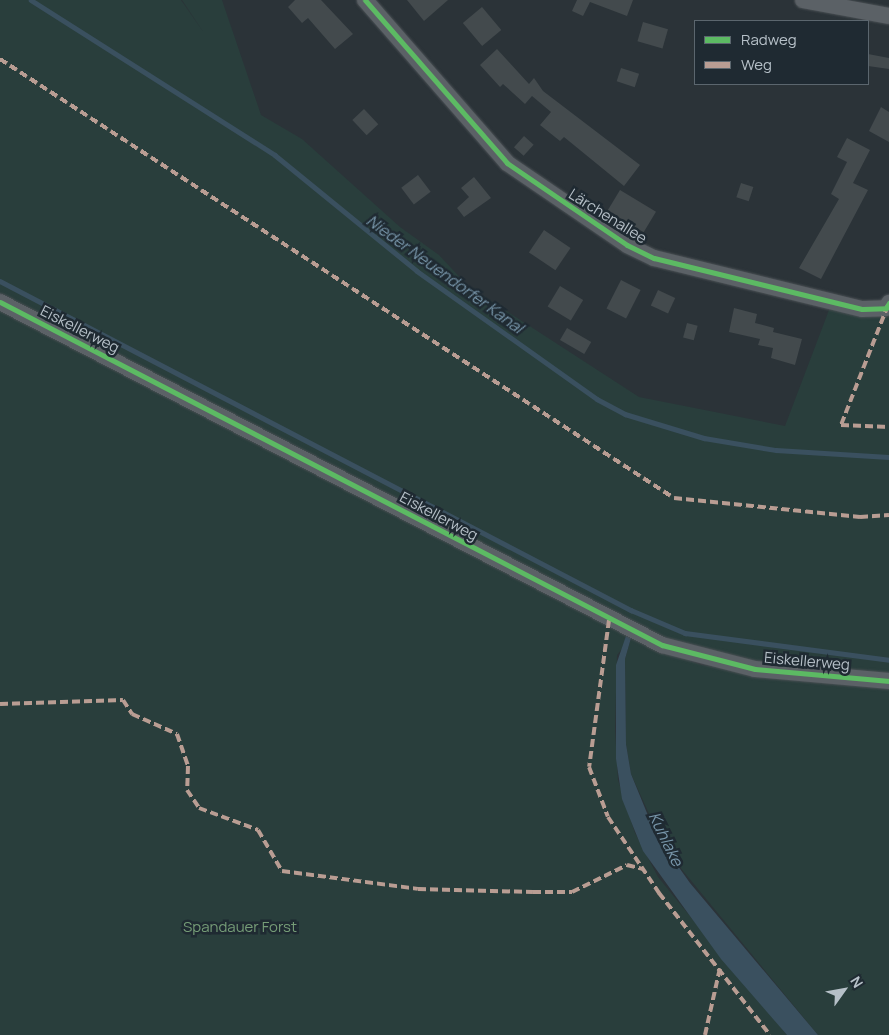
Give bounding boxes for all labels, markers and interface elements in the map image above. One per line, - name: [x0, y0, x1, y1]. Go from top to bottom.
- legend: [694, 20, 869, 85]
- text: Radweg: [741, 29, 797, 50]
- text: Weg: [741, 54, 772, 75]
- street label: Lärchenallee: [566, 185, 650, 247]
- water label: Nieder Neuendorfer Kanal: [363, 211, 527, 337]
- street label: Eiskellerweg: [38, 301, 122, 357]
- street label: Eiskellerweg: [397, 488, 481, 544]
- street label: Eiskellerweg: [763, 648, 851, 674]
- water label: Kuhlake: [645, 809, 687, 869]
- park label: Spandauer Forst: [183, 918, 297, 936]
- north arrow: [819, 965, 869, 1015]
- text: N: [846, 972, 868, 991]

